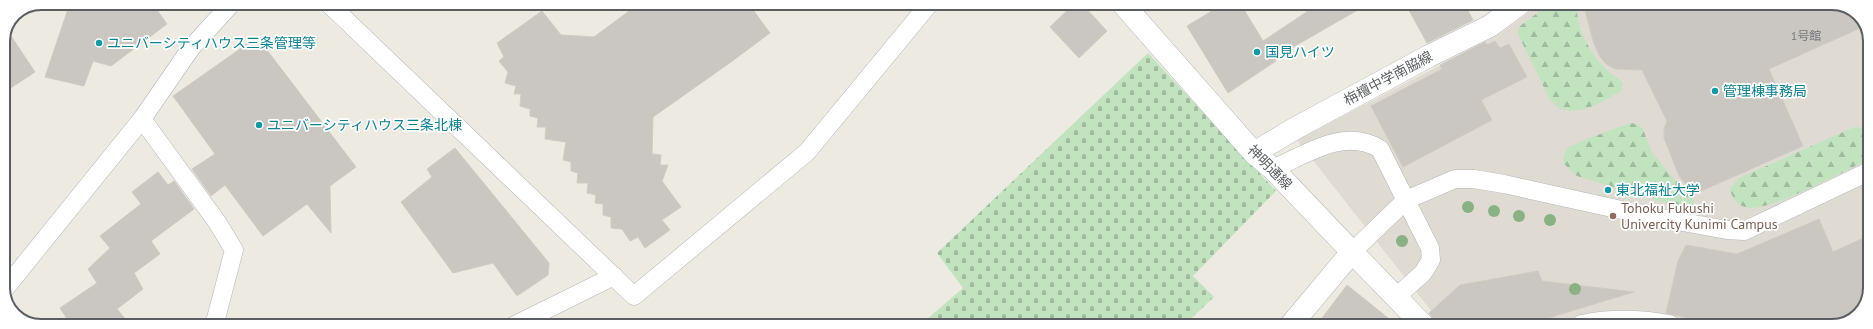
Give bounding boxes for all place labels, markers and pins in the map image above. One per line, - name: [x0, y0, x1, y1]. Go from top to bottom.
- place label: ユニバーシティハウス三条管理等: [107, 34, 316, 52]
- marker: ユニバーシティハウス三条管理等: [94, 38, 104, 48]
- place label: 国見ハイツ: [1265, 43, 1335, 61]
- marker: 国見ハイツ: [1252, 47, 1262, 57]
- place label: 管理棟事務局: [1723, 82, 1807, 100]
- marker: 管理棟事務局: [1710, 86, 1720, 96]
- place label: ユニバーシティハウス三条北棟: [267, 116, 462, 134]
- marker: ユニバーシティハウス三条北棟: [254, 120, 264, 130]
- place label: 東北福祉大学: [1616, 181, 1700, 199]
- marker: 東北福祉大学: [1603, 185, 1613, 195]
- place label: Tohoku Fukushi Univercity Kunimi Campus: [1621, 199, 1778, 233]
- marker: Tohoku Fukushi Univercity Kunimi Campus: [1608, 211, 1618, 221]

